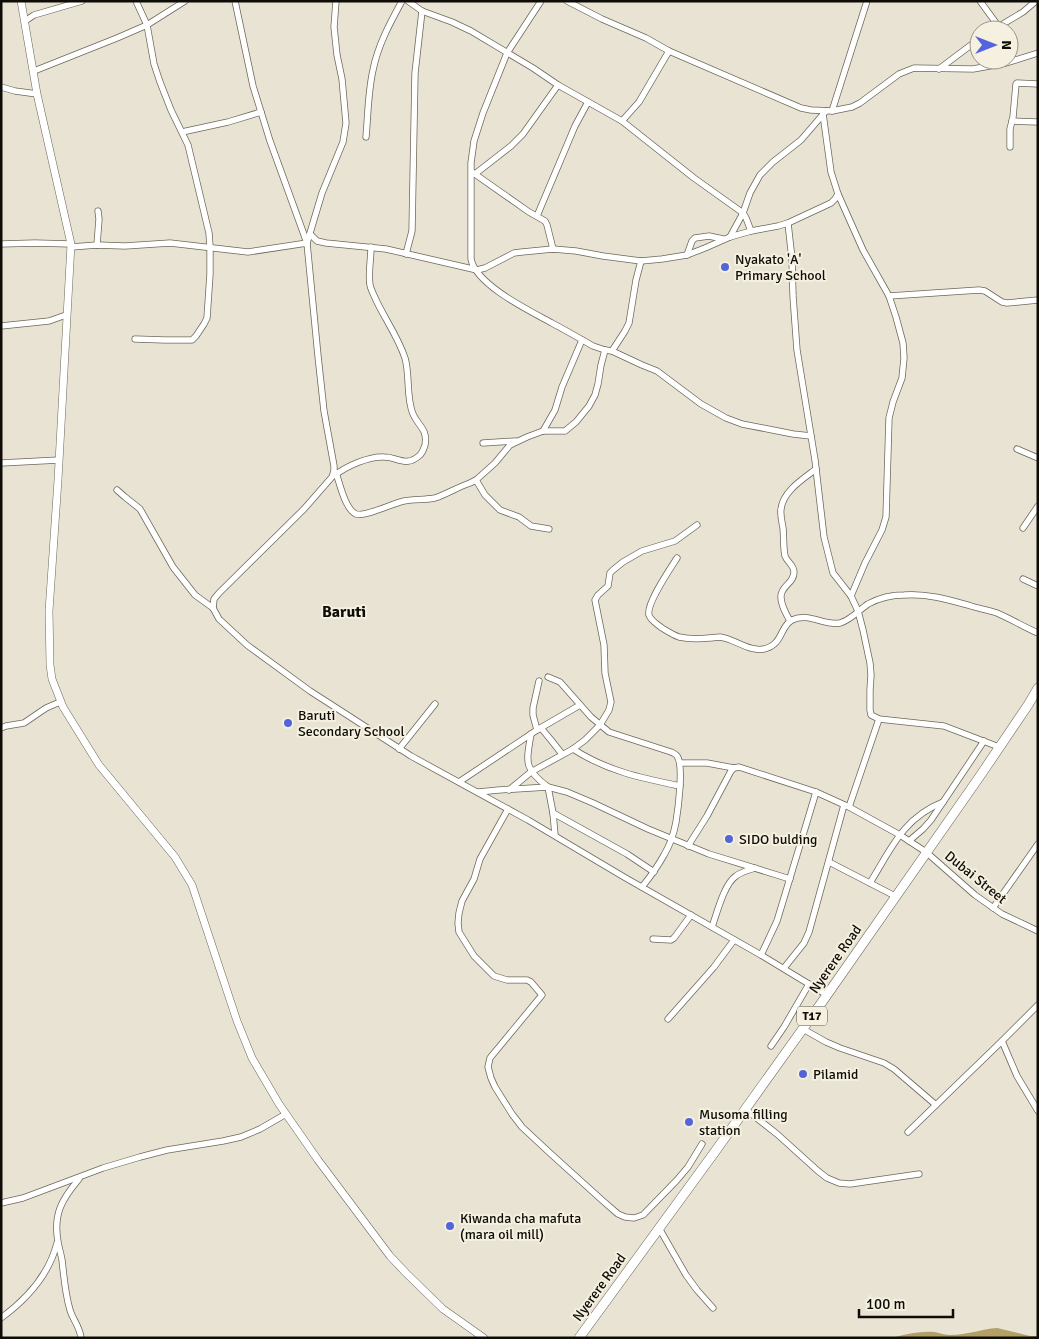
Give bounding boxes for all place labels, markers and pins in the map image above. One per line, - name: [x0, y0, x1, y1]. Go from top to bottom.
- place label: Nyakato 'A' Primary School: [735, 251, 826, 284]
- marker: Nyakato 'A' Primary School: [719, 261, 731, 273]
- place label: Baruti Secondary School: [298, 707, 405, 740]
- marker: Baruti Secondary School: [282, 717, 294, 729]
- place label: SIDO bulding: [739, 831, 818, 848]
- marker: SIDO bulding: [723, 833, 735, 845]
- place label: Pilamid: [813, 1066, 858, 1083]
- marker: Pilamid: [797, 1068, 809, 1080]
- place label: Musoma filling station: [699, 1106, 788, 1139]
- marker: Musoma filling station: [683, 1116, 695, 1128]
- place label: Kiwanda cha mafuta (mara oil mill): [460, 1210, 581, 1243]
- marker: Kiwanda cha mafuta (mara oil mill): [444, 1220, 456, 1232]

